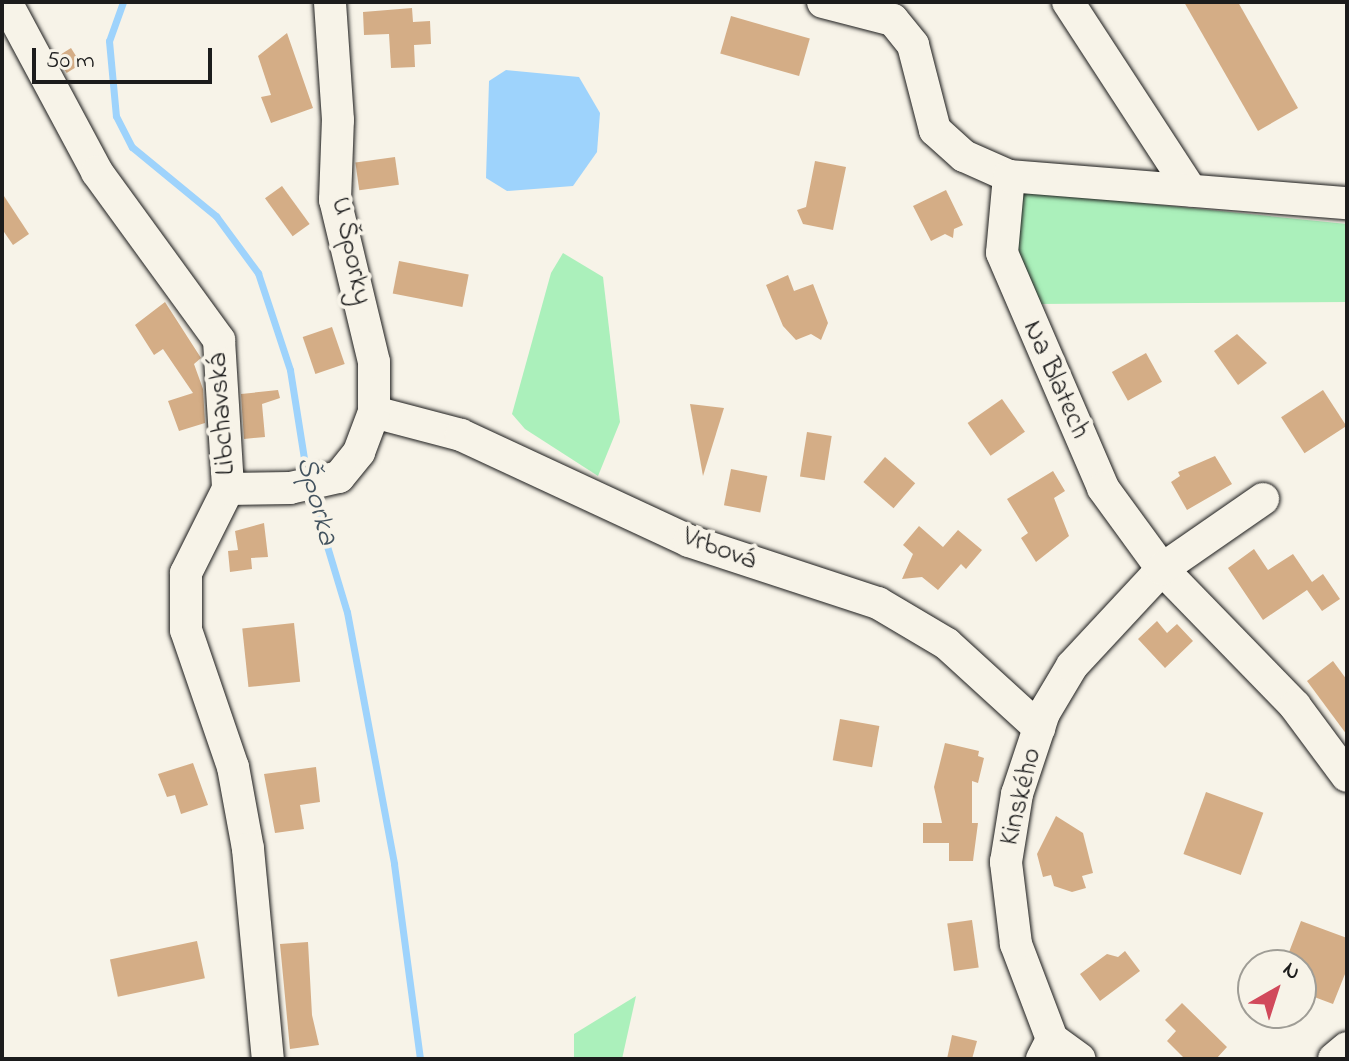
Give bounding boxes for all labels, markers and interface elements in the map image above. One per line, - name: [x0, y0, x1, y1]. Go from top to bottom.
- scale bar: [36, 32, 216, 82]
- text: 50 m: [46, 44, 95, 79]
- street label: U Šporky: [322, 194, 378, 308]
- street label: Na Blatech: [1014, 316, 1096, 444]
- street label: Libchavská: [202, 352, 244, 476]
- water label: Šporka: [287, 453, 345, 549]
- street label: Vrbová: [677, 521, 761, 579]
- street label: Kinského: [994, 745, 1050, 849]
- north arrow: [1237, 949, 1317, 1029]
- text: N: [1275, 955, 1307, 989]

